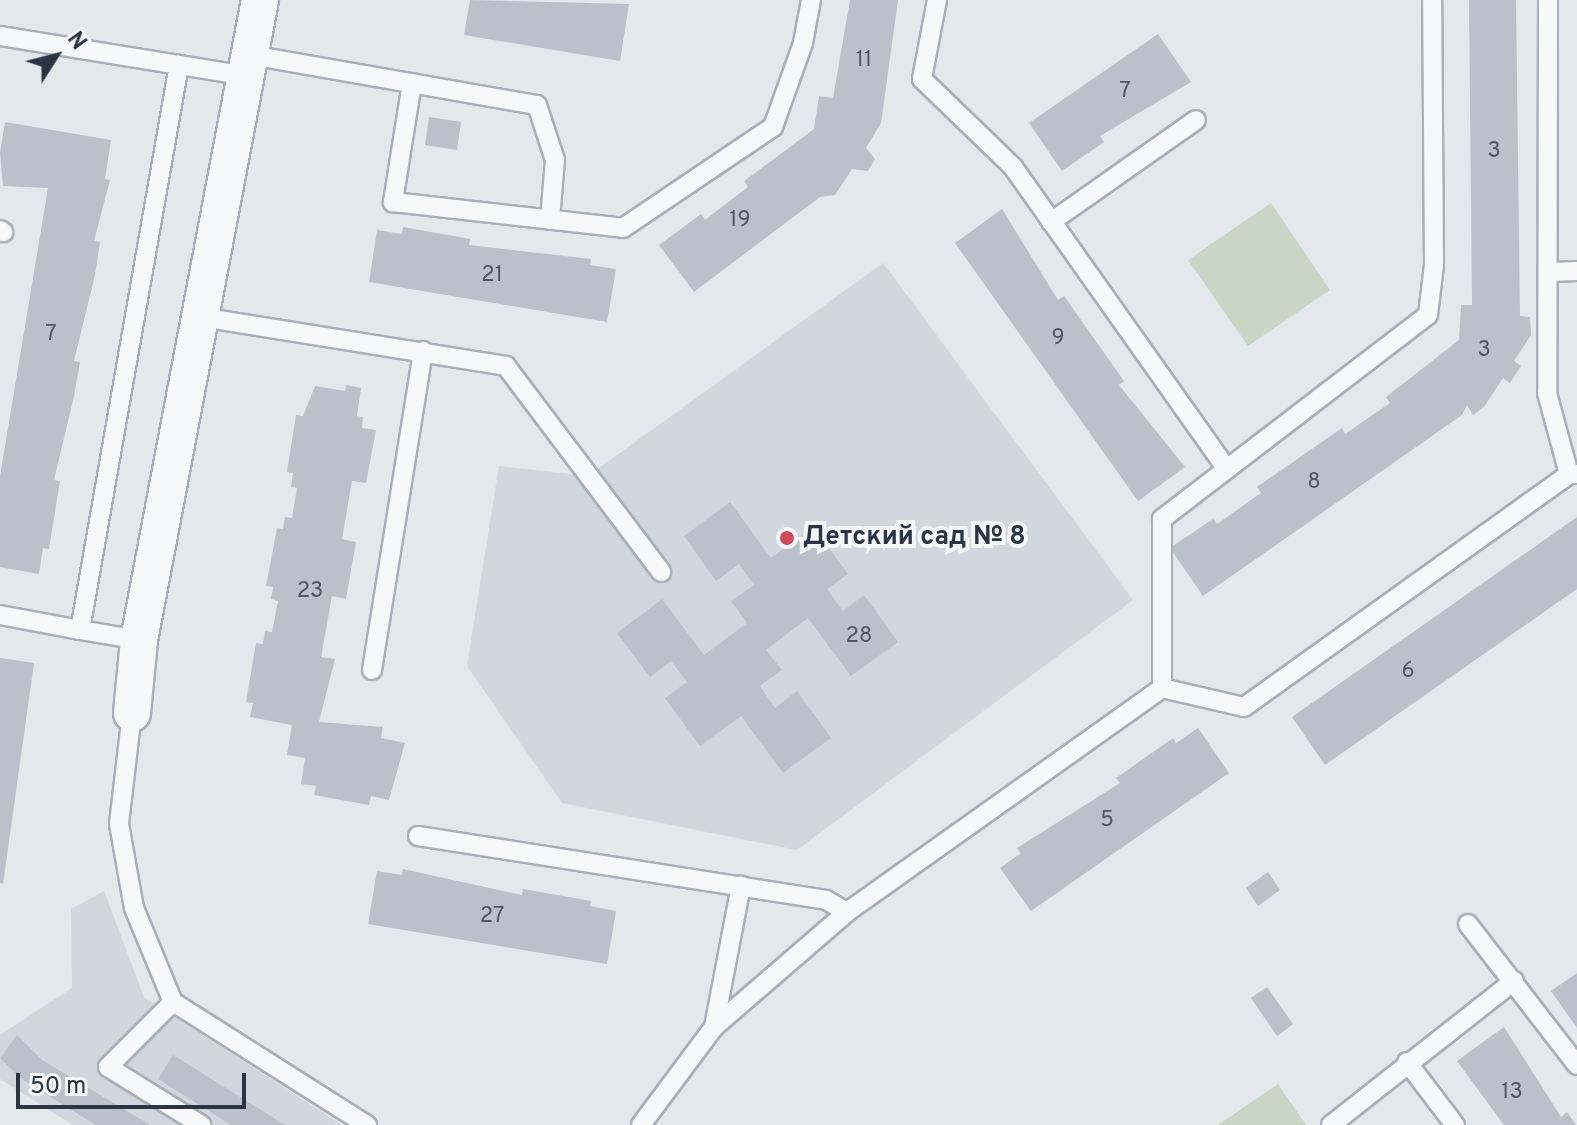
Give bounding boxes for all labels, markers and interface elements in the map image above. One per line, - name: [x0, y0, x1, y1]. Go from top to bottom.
- north arrow: [16, 16, 96, 96]
- text: N: [60, 27, 91, 56]
- house number: 11: [856, 48, 872, 74]
- house number: 7: [1119, 79, 1131, 105]
- house number: 3: [1487, 139, 1501, 165]
- house number: 19: [729, 208, 751, 234]
- house number: 21: [481, 263, 503, 289]
- house number: 7: [45, 322, 57, 348]
- house number: 9: [1051, 326, 1065, 352]
- house number: 3: [1477, 338, 1491, 364]
- house number: 8: [1307, 470, 1321, 496]
- place label: Детский сад № 8: [803, 522, 1026, 554]
- marker: Детский сад № 8: [778, 529, 796, 547]
- house number: 23: [297, 579, 323, 605]
- house number: 28: [846, 624, 872, 650]
- house number: 6: [1401, 659, 1415, 685]
- house number: 5: [1100, 808, 1114, 834]
- house number: 27: [480, 904, 504, 930]
- scale bar: [20, 1057, 250, 1107]
- text: 50 m: [30, 1072, 86, 1102]
- house number: 13: [1501, 1080, 1523, 1106]

